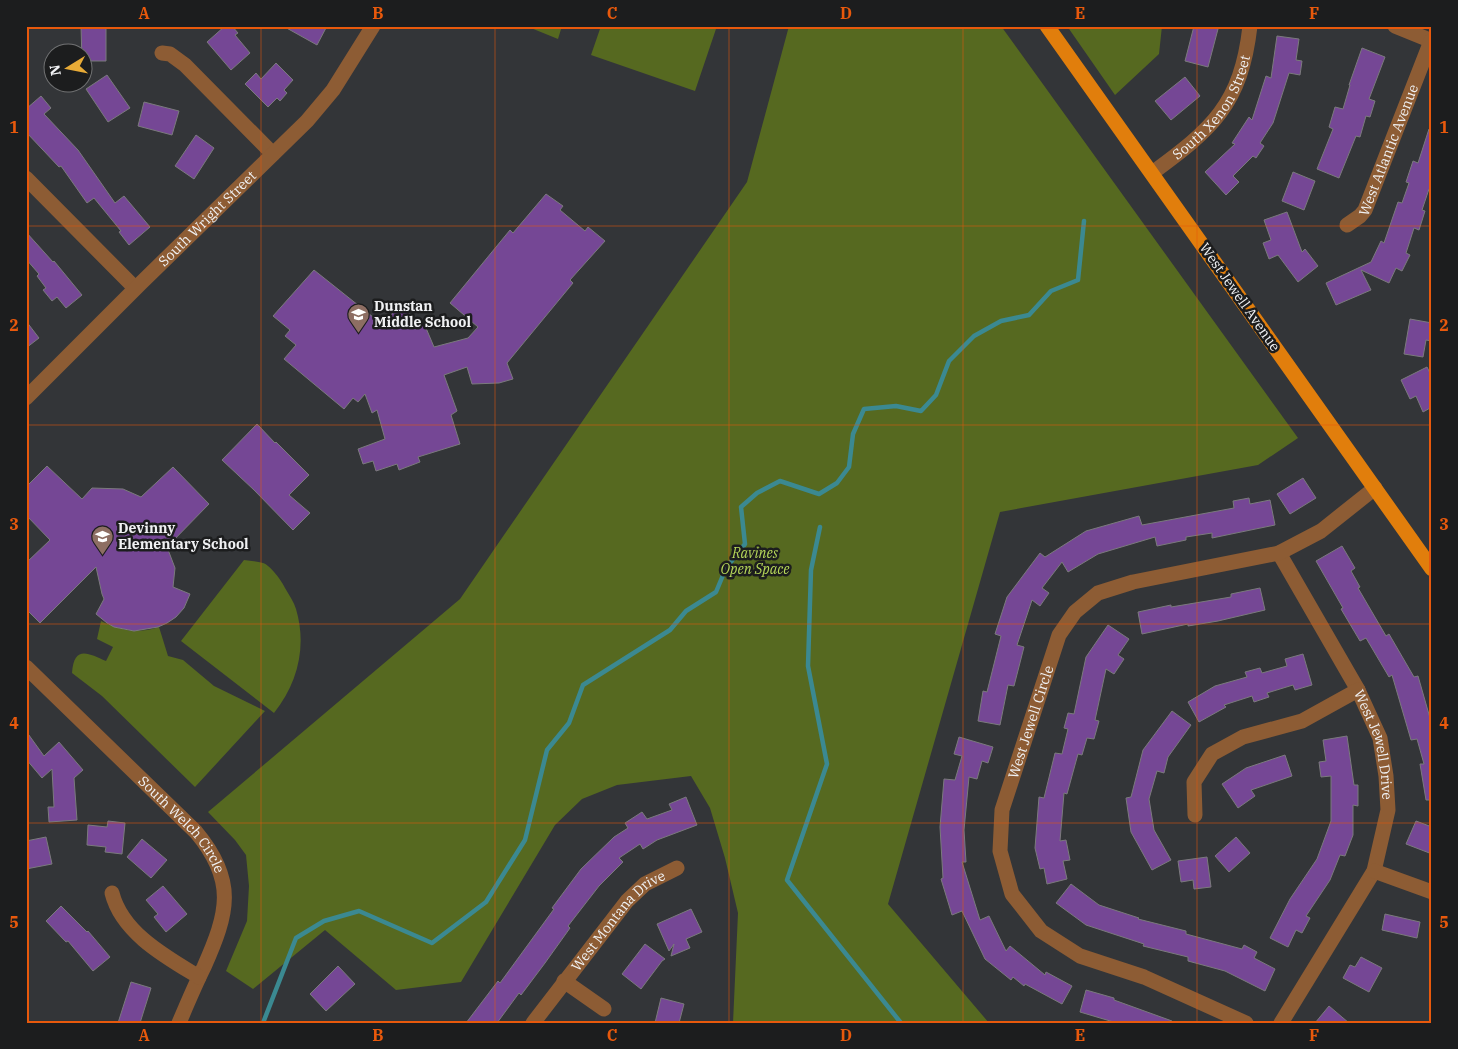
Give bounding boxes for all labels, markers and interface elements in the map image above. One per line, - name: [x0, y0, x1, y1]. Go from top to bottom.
- text: A: [138, 3, 150, 23]
- text: B: [372, 3, 384, 23]
- text: C: [607, 3, 617, 23]
- text: D: [840, 3, 852, 23]
- text: E: [1075, 3, 1085, 23]
- text: F: [1309, 3, 1319, 23]
- north arrow: [42, 42, 92, 92]
- street label: South Xenon Street: [1169, 53, 1254, 163]
- text: N: [45, 63, 65, 77]
- street label: West Atlantic Avenue: [1355, 82, 1422, 218]
- text: 1: [9, 117, 19, 137]
- text: 1: [1439, 117, 1449, 137]
- street label: South Wright Street: [154, 167, 260, 270]
- street label: West Jewell Avenue: [1196, 239, 1284, 355]
- place label: Dunstan Middle School: [374, 297, 472, 331]
- school or university icon: Dunstan Middle School: [346, 302, 370, 333]
- text: 2: [9, 315, 19, 335]
- text: 2: [1439, 315, 1449, 335]
- text: 3: [9, 514, 19, 534]
- text: 3: [1439, 514, 1449, 534]
- place label: Devinny Elementary School: [118, 519, 249, 553]
- school or university icon: Devinny Elementary School: [90, 524, 114, 555]
- park label: Ravines Open Space: [721, 544, 790, 578]
- street label: West Jewell Circle: [1004, 663, 1058, 781]
- street label: West Jewell Drive: [1350, 687, 1396, 800]
- text: 4: [9, 713, 19, 733]
- text: 4: [1439, 713, 1449, 733]
- street label: South Welch Circle: [134, 772, 229, 876]
- street label: West Montana Drive: [567, 866, 668, 975]
- text: 5: [9, 912, 19, 932]
- text: 5: [1439, 912, 1449, 932]
- text: A: [138, 1025, 150, 1045]
- text: B: [372, 1025, 384, 1045]
- text: C: [607, 1025, 617, 1045]
- text: D: [840, 1025, 852, 1045]
- text: E: [1075, 1025, 1085, 1045]
- text: F: [1309, 1025, 1319, 1045]

